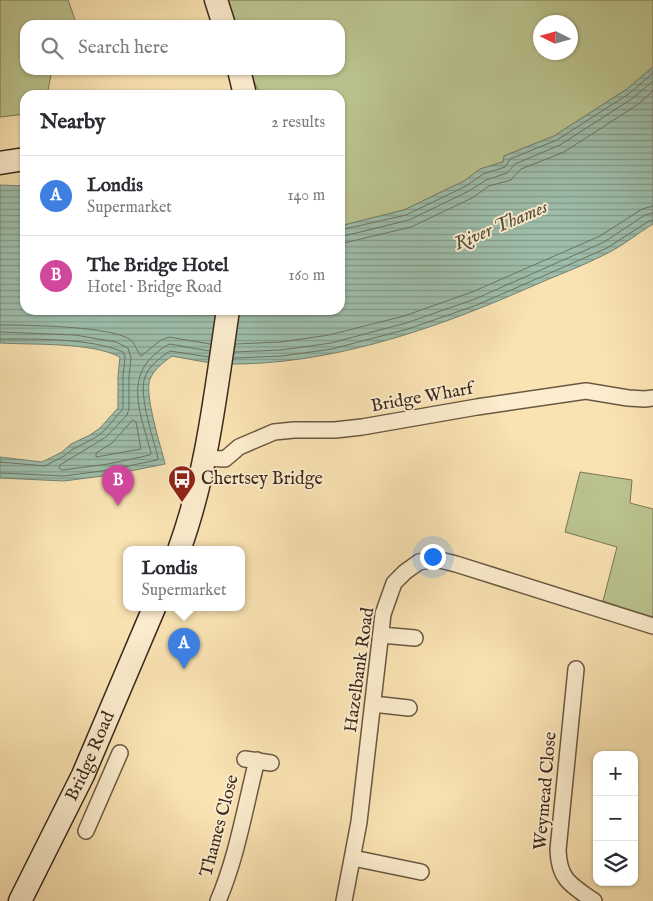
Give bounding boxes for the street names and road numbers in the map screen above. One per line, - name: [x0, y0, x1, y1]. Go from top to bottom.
- street label: Bridge Wharf: [369, 377, 478, 418]
- street label: Hazelbank Road: [340, 606, 380, 734]
- street label: Bridge Road: [60, 708, 120, 805]
- street label: Weymead Close: [529, 731, 563, 851]
- street label: Thames Close: [195, 772, 245, 880]

